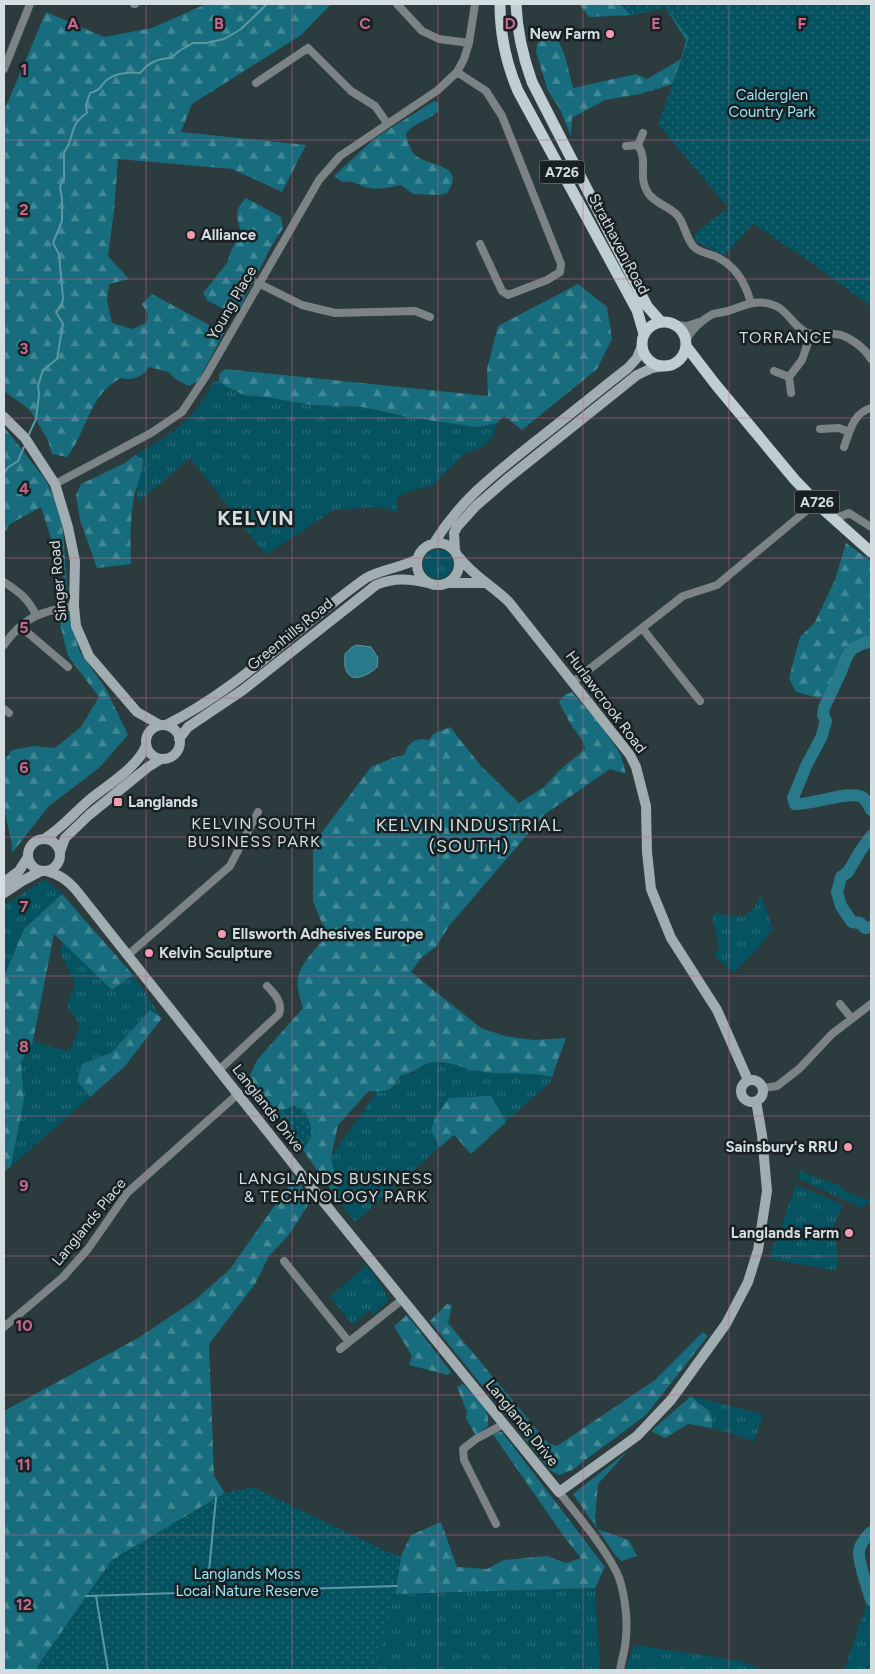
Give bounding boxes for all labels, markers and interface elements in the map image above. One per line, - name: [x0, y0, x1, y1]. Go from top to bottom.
- text: A: [67, 14, 79, 33]
- text: B: [214, 14, 224, 33]
- text: C: [359, 14, 371, 33]
- text: D: [504, 14, 516, 33]
- text: E: [651, 14, 661, 33]
- text: F: [798, 14, 807, 33]
- place label: New Farm: [529, 25, 600, 43]
- marker: New Farm: [604, 28, 616, 40]
- text: 1: [21, 60, 27, 79]
- park label: Calderglen Country Park: [728, 86, 816, 121]
- road number: A726: [540, 160, 584, 183]
- street label: Strathaven Road: [585, 191, 653, 297]
- text: 2: [19, 200, 29, 219]
- place label: Alliance: [201, 226, 257, 244]
- marker: Alliance: [185, 229, 197, 241]
- street label: Young Place: [204, 263, 260, 343]
- district label: TORRANCE: [739, 328, 833, 347]
- text: 3: [20, 339, 29, 358]
- text: 4: [19, 479, 29, 498]
- road number: A726: [794, 491, 840, 514]
- district label: KELVIN: [217, 506, 295, 530]
- street label: Singer Road: [45, 540, 71, 622]
- street label: Greenhills Road: [244, 594, 336, 674]
- text: 5: [19, 618, 29, 637]
- street label: Hurlawcrook Road: [562, 647, 650, 757]
- text: 6: [19, 758, 29, 777]
- place label: Langlands: [128, 793, 198, 811]
- marker: Langlands: [112, 796, 124, 808]
- district label: KELVIN SOUTH BUSINESS PARK: [187, 814, 321, 851]
- district label: KELVIN INDUSTRIAL (SOUTH): [376, 814, 562, 857]
- text: 7: [20, 897, 29, 916]
- place label: Ellsworth Adhesives Europe: [232, 925, 424, 943]
- marker: Ellsworth Adhesives Europe: [216, 928, 228, 940]
- place label: Kelvin Sculpture: [159, 944, 273, 962]
- marker: Kelvin Sculpture: [143, 947, 155, 959]
- text: 8: [19, 1037, 29, 1056]
- street label: Langlands Drive: [228, 1061, 308, 1155]
- place label: Sainsbury's RRU: [726, 1138, 838, 1156]
- marker: Sainsbury's RRU: [842, 1141, 854, 1153]
- district label: LANGLANDS BUSINESS & TECHNOLOGY PARK: [239, 1169, 433, 1206]
- street label: Langlands Place: [48, 1175, 130, 1269]
- text: 9: [19, 1176, 29, 1195]
- place label: Langlands Farm: [731, 1224, 839, 1242]
- marker: Langlands Farm: [843, 1227, 855, 1239]
- text: 10: [15, 1316, 33, 1335]
- street label: Langlands Drive: [482, 1376, 562, 1470]
- text: 11: [17, 1455, 31, 1474]
- park label: Langlands Moss Local Nature Reserve: [175, 1565, 319, 1600]
- text: 12: [16, 1595, 32, 1614]

